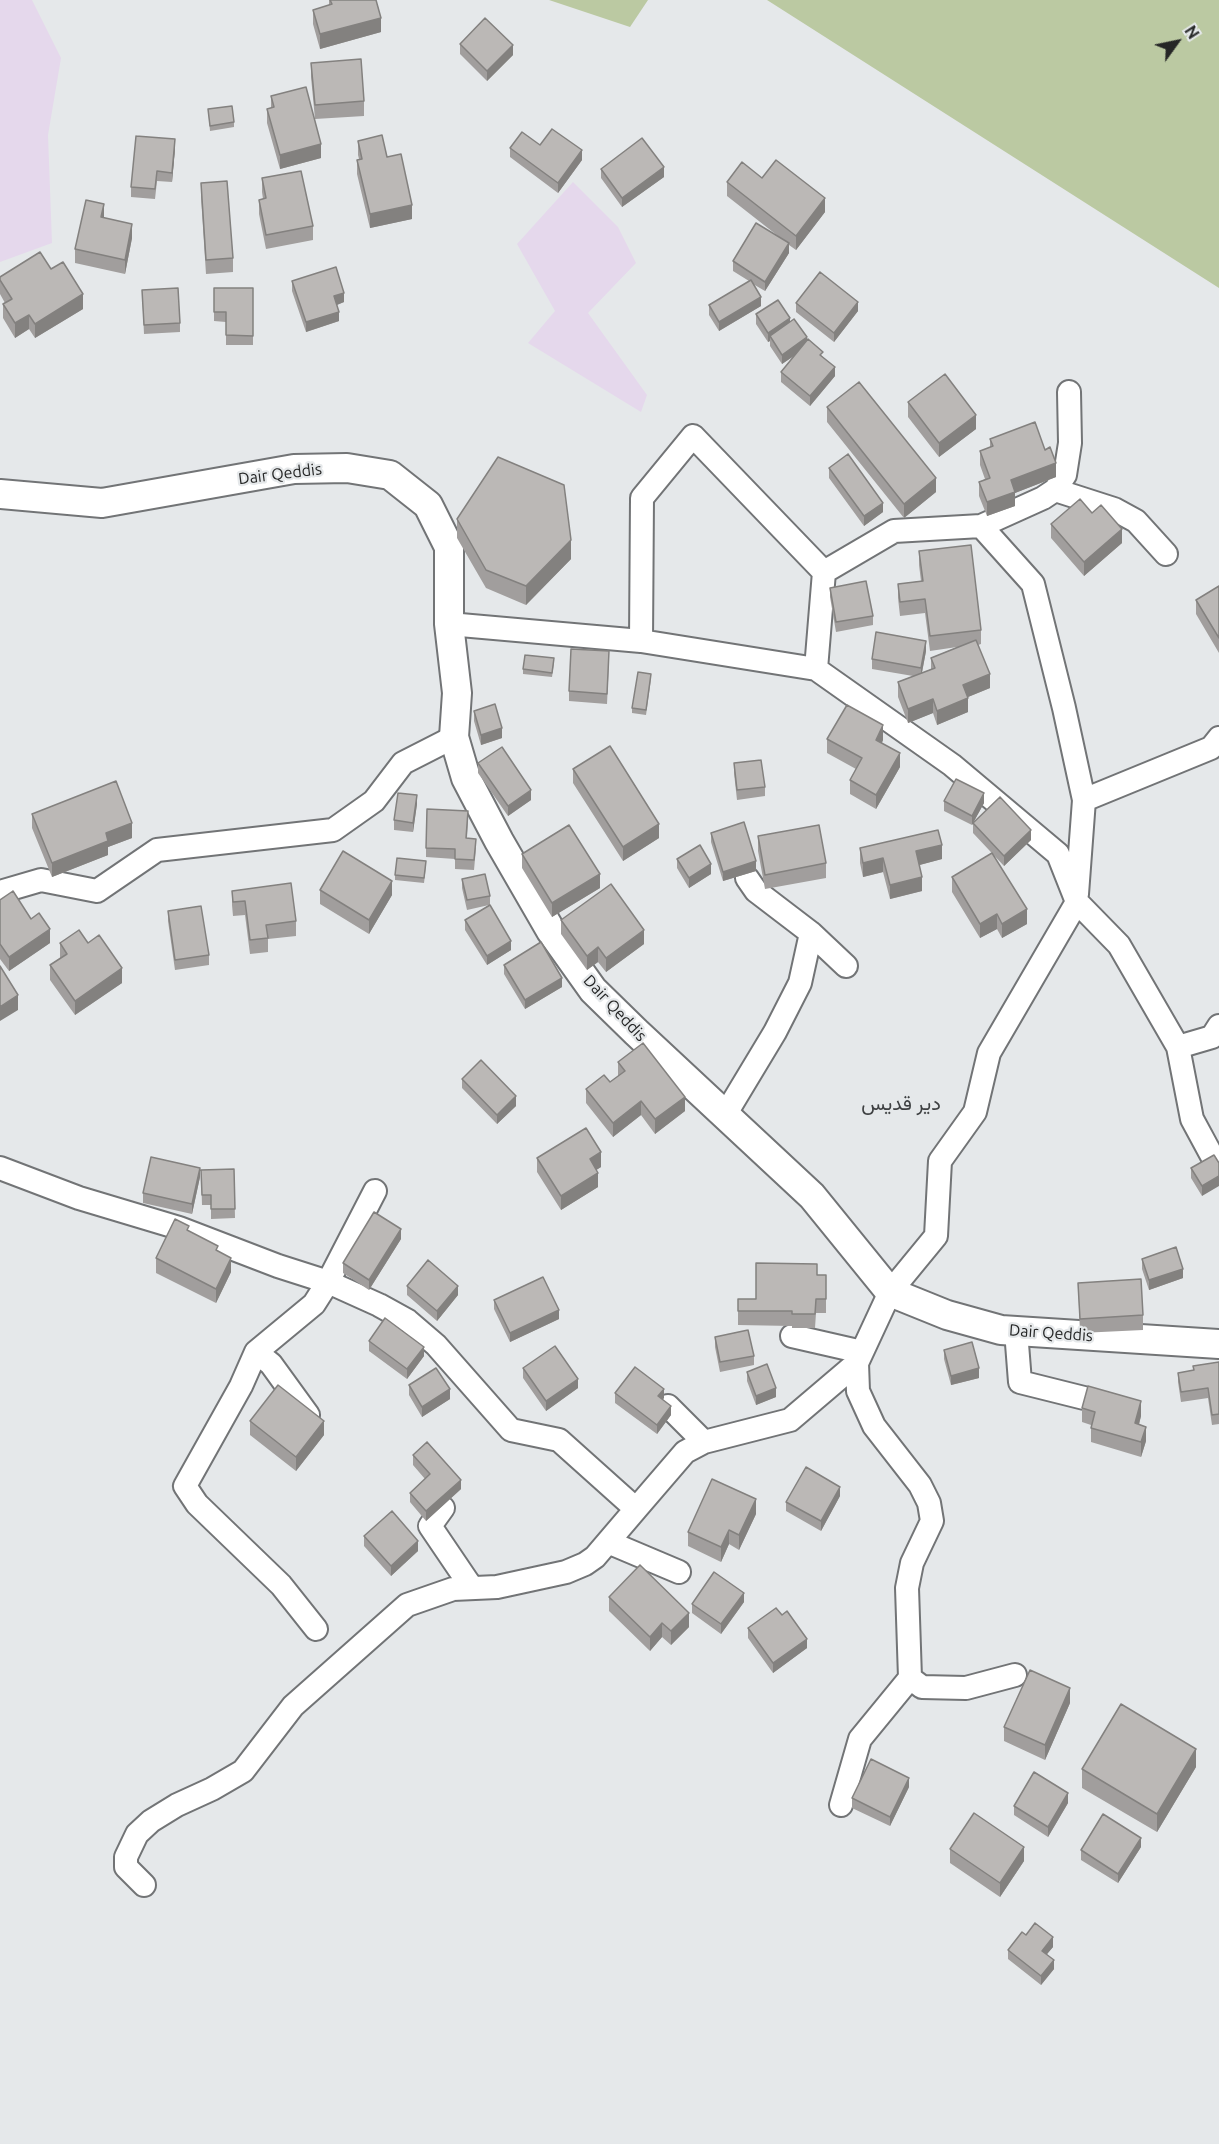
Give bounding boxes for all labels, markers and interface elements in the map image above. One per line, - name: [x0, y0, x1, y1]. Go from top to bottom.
- north arrow: [1147, 12, 1207, 72]
- text: N: [1181, 22, 1203, 42]
- street label: Dair Qeddis: [237, 459, 323, 489]
- street label: Dair Qeddis: [579, 971, 651, 1045]
- district label: دير قديس: [861, 1091, 941, 1115]
- street label: Dair Qeddis: [1008, 1320, 1094, 1346]

